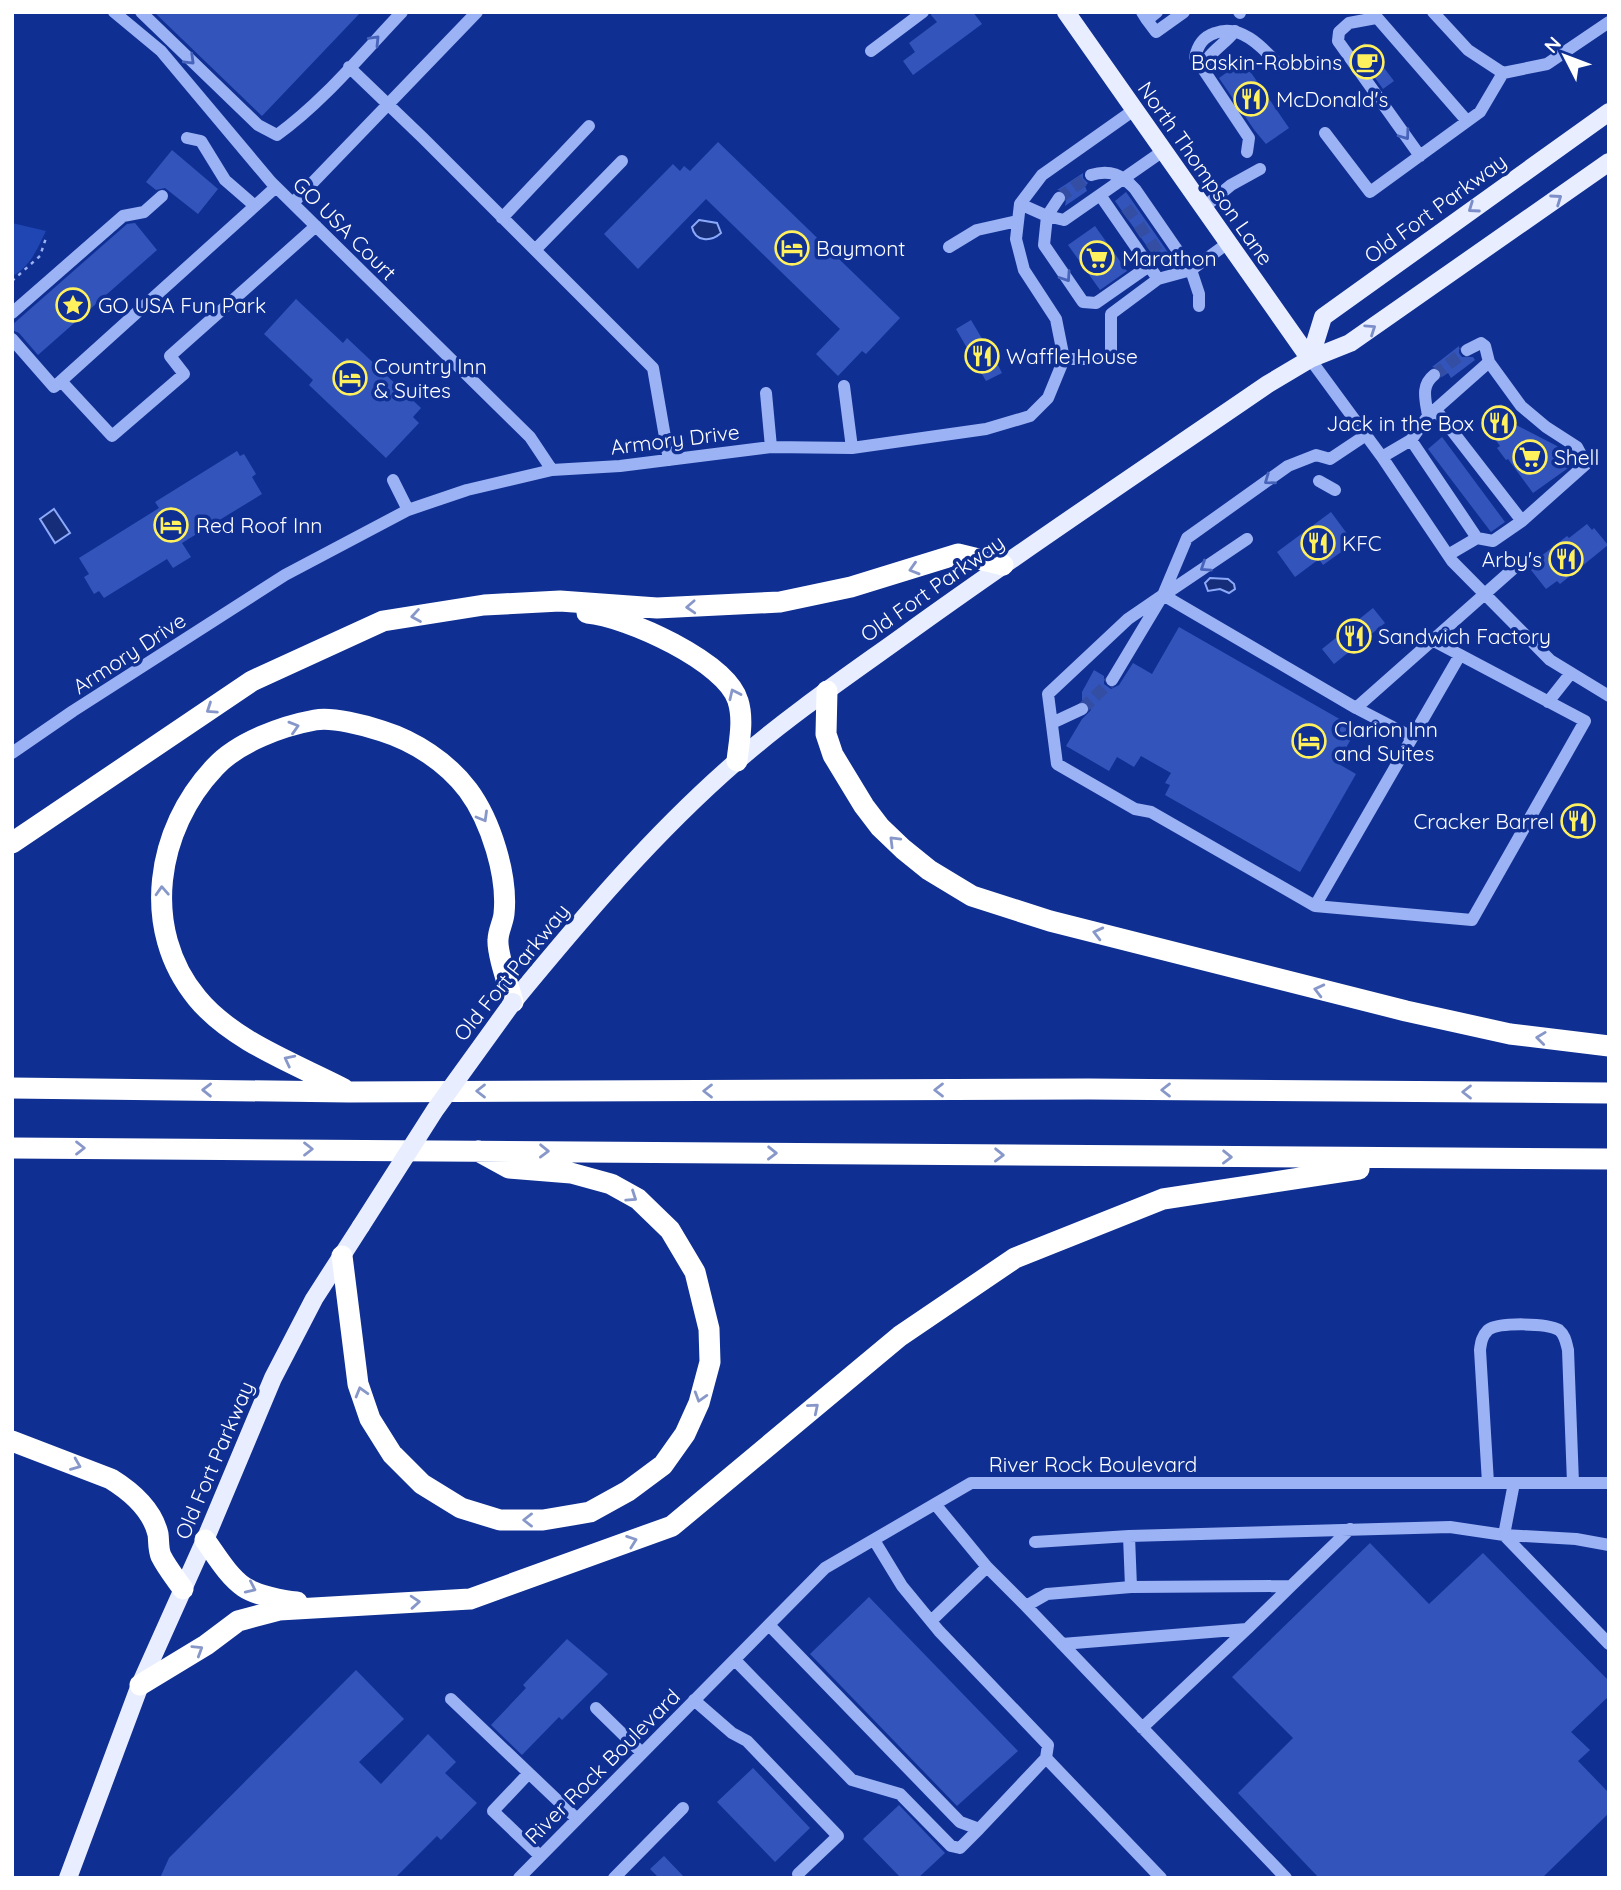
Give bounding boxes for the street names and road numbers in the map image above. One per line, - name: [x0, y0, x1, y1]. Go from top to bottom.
- street label: North Thompson Lane: [1133, 76, 1279, 270]
- street label: Old Fort Parkway: [1359, 148, 1511, 268]
- street label: GO USA Court: [288, 171, 402, 285]
- street label: Armory Drive: [609, 418, 741, 460]
- street label: Old Fort Parkway: [855, 529, 1009, 647]
- street label: Armory Drive: [67, 607, 191, 699]
- street label: Old Fort Parkway: [448, 898, 574, 1046]
- street label: Old Fort Parkway: [169, 1377, 259, 1543]
- street label: River Rock Boulevard: [989, 1451, 1197, 1477]
- street label: River Rock Boulevard: [519, 1683, 685, 1849]

